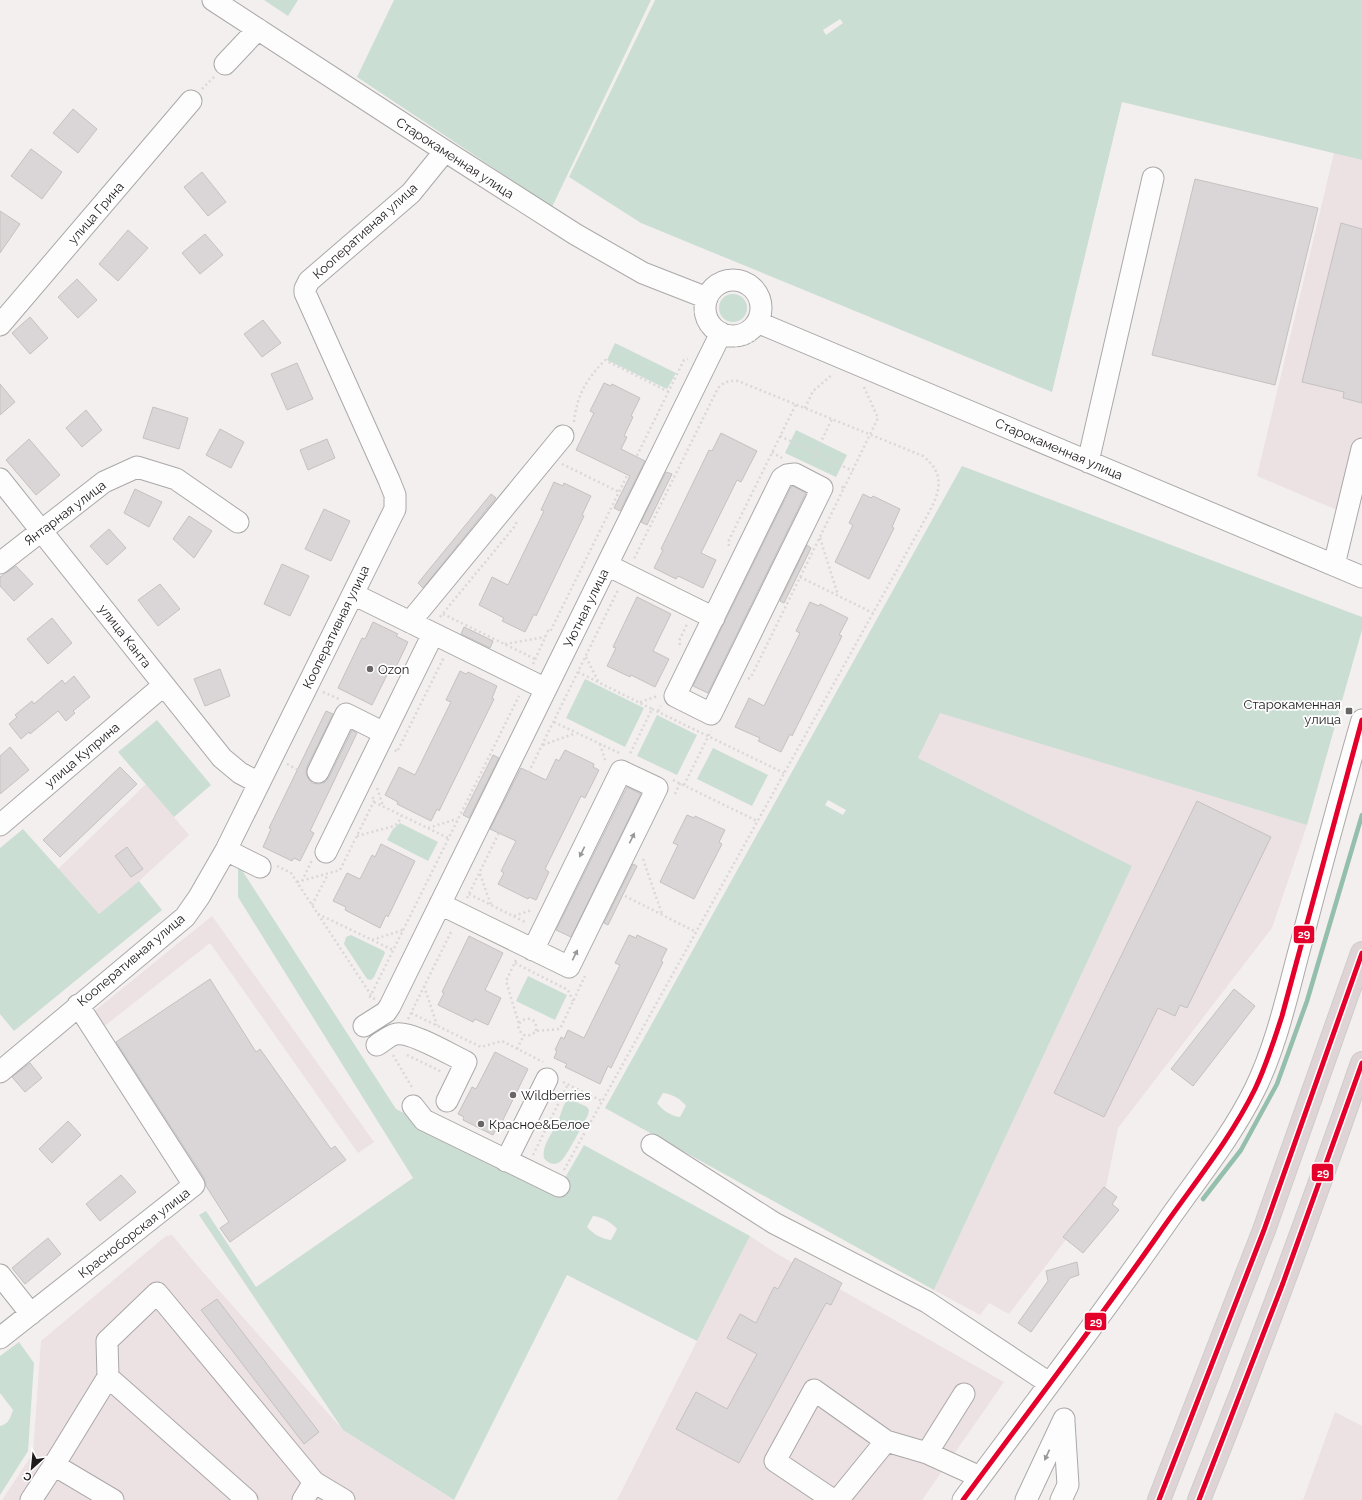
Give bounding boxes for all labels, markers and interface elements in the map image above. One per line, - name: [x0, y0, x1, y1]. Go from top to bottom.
- street label: Старокаменная улица: [393, 114, 517, 202]
- street label: улица Грина: [65, 179, 127, 247]
- street label: Кооперативная улица: [310, 180, 420, 282]
- street label: Старокаменная улица: [993, 415, 1125, 483]
- street label: Янтарная улица: [21, 477, 109, 549]
- street label: Кооперативная улица: [300, 563, 372, 691]
- street label: Уютная улица: [561, 566, 611, 650]
- street label: улица Канта: [96, 601, 154, 671]
- place label: Ozon: [378, 662, 409, 677]
- marker: Ozon: [365, 664, 375, 674]
- place label: Старокаменная улица: [1244, 697, 1341, 727]
- marker: Старокаменная улица: [1344, 706, 1354, 716]
- street label: улица Куприна: [42, 719, 122, 791]
- one-way arrow: [629, 833, 635, 844]
- one-way arrow: [578, 846, 585, 857]
- street label: Кооперативная улица: [74, 911, 188, 1009]
- line badge: 29: [1293, 925, 1315, 944]
- text: 29: [1298, 928, 1311, 941]
- one-way arrow: [572, 949, 578, 961]
- place label: Wildberries: [521, 1088, 591, 1103]
- marker: Wildberries: [508, 1090, 518, 1100]
- place label: Красное&Белое: [489, 1117, 590, 1132]
- marker: Красное&Белое: [476, 1119, 486, 1129]
- line badge: 29: [1311, 1163, 1334, 1182]
- text: 29: [1317, 1167, 1330, 1180]
- street label: Красноборская улица: [75, 1185, 193, 1281]
- line badge: 29: [1084, 1312, 1107, 1331]
- text: 29: [1090, 1316, 1103, 1329]
- north arrow: [12, 1448, 52, 1488]
- one-way arrow: [1044, 1449, 1050, 1460]
- text: С: [21, 1469, 34, 1484]

